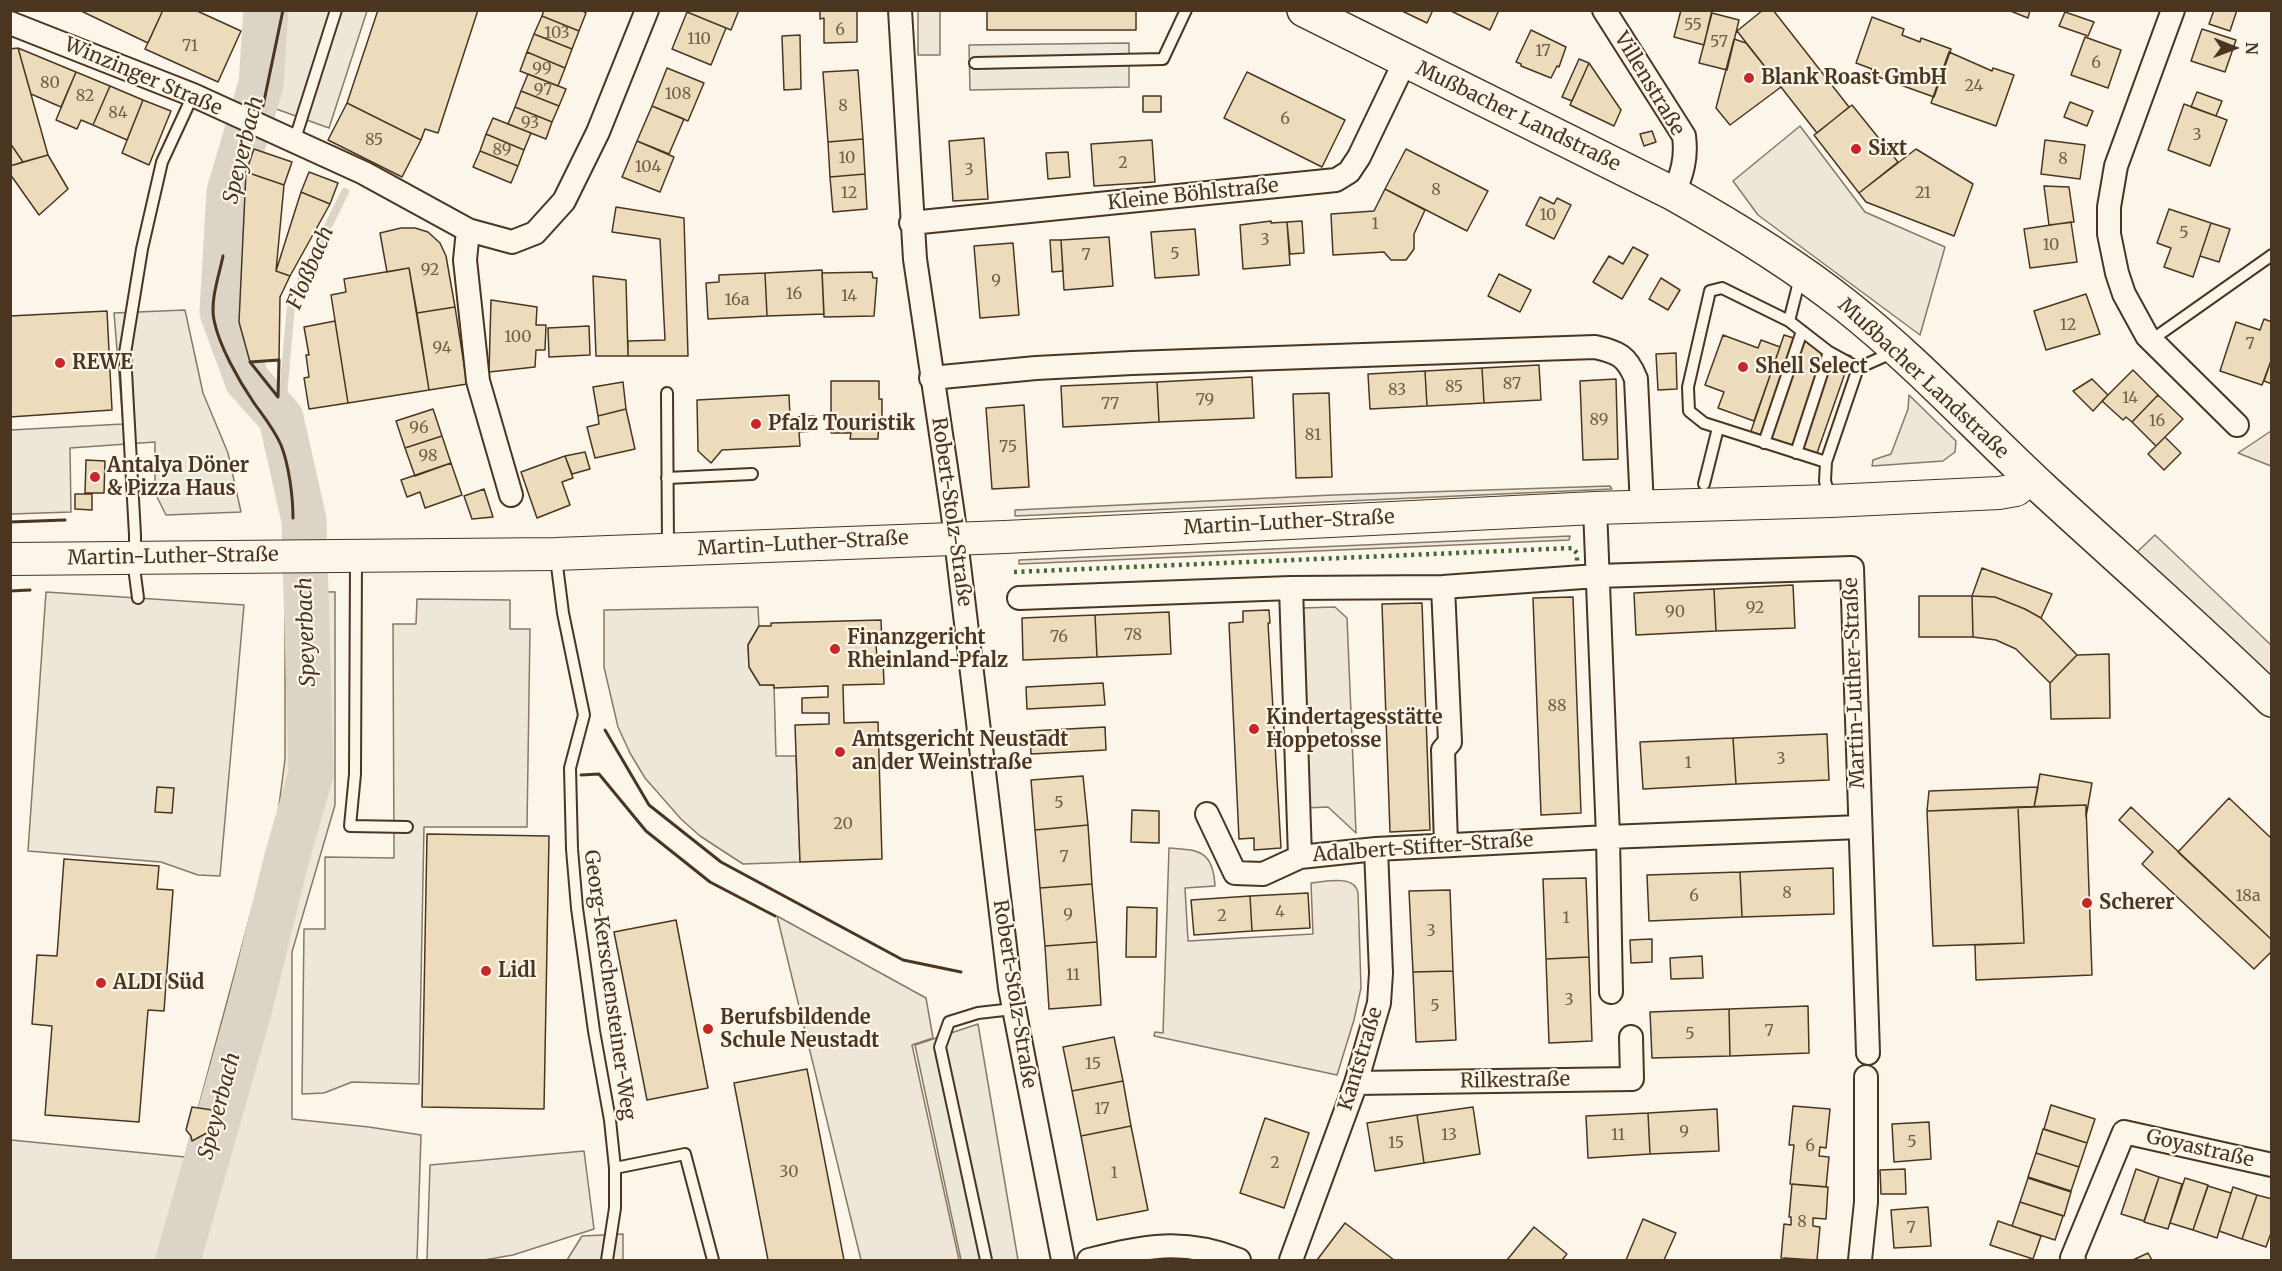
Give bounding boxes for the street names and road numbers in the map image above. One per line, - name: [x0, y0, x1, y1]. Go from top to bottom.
- street label: Villenstraße: [1609, 28, 1689, 140]
- street label: Winzinger Straße: [61, 33, 225, 121]
- street label: Mußbacher Landstraße: [1412, 57, 1624, 177]
- street label: Kleine Böhlstraße: [1106, 174, 1280, 216]
- street label: Mußbacher Landstraße: [1833, 294, 2013, 464]
- street label: Robert-Stolz-Straße: [926, 416, 976, 608]
- street label: Martin-Luther-Straße: [1183, 505, 1395, 541]
- street label: Martin-Luther-Straße: [697, 526, 909, 562]
- street label: Martin-Luther-Straße: [67, 543, 279, 571]
- street label: Martin-Luther-Straße: [1839, 577, 1871, 789]
- street label: Adalbert-Stifter-Straße: [1312, 828, 1534, 868]
- street label: Georg-Kerschensteiner-Weg: [578, 848, 640, 1122]
- street label: Robert-Stolz-Straße: [987, 898, 1041, 1090]
- street label: Kantstraße: [1334, 1004, 1388, 1114]
- street label: Rilkestraße: [1460, 1068, 1570, 1094]
- street label: Goyastraße: [2144, 1125, 2256, 1173]

